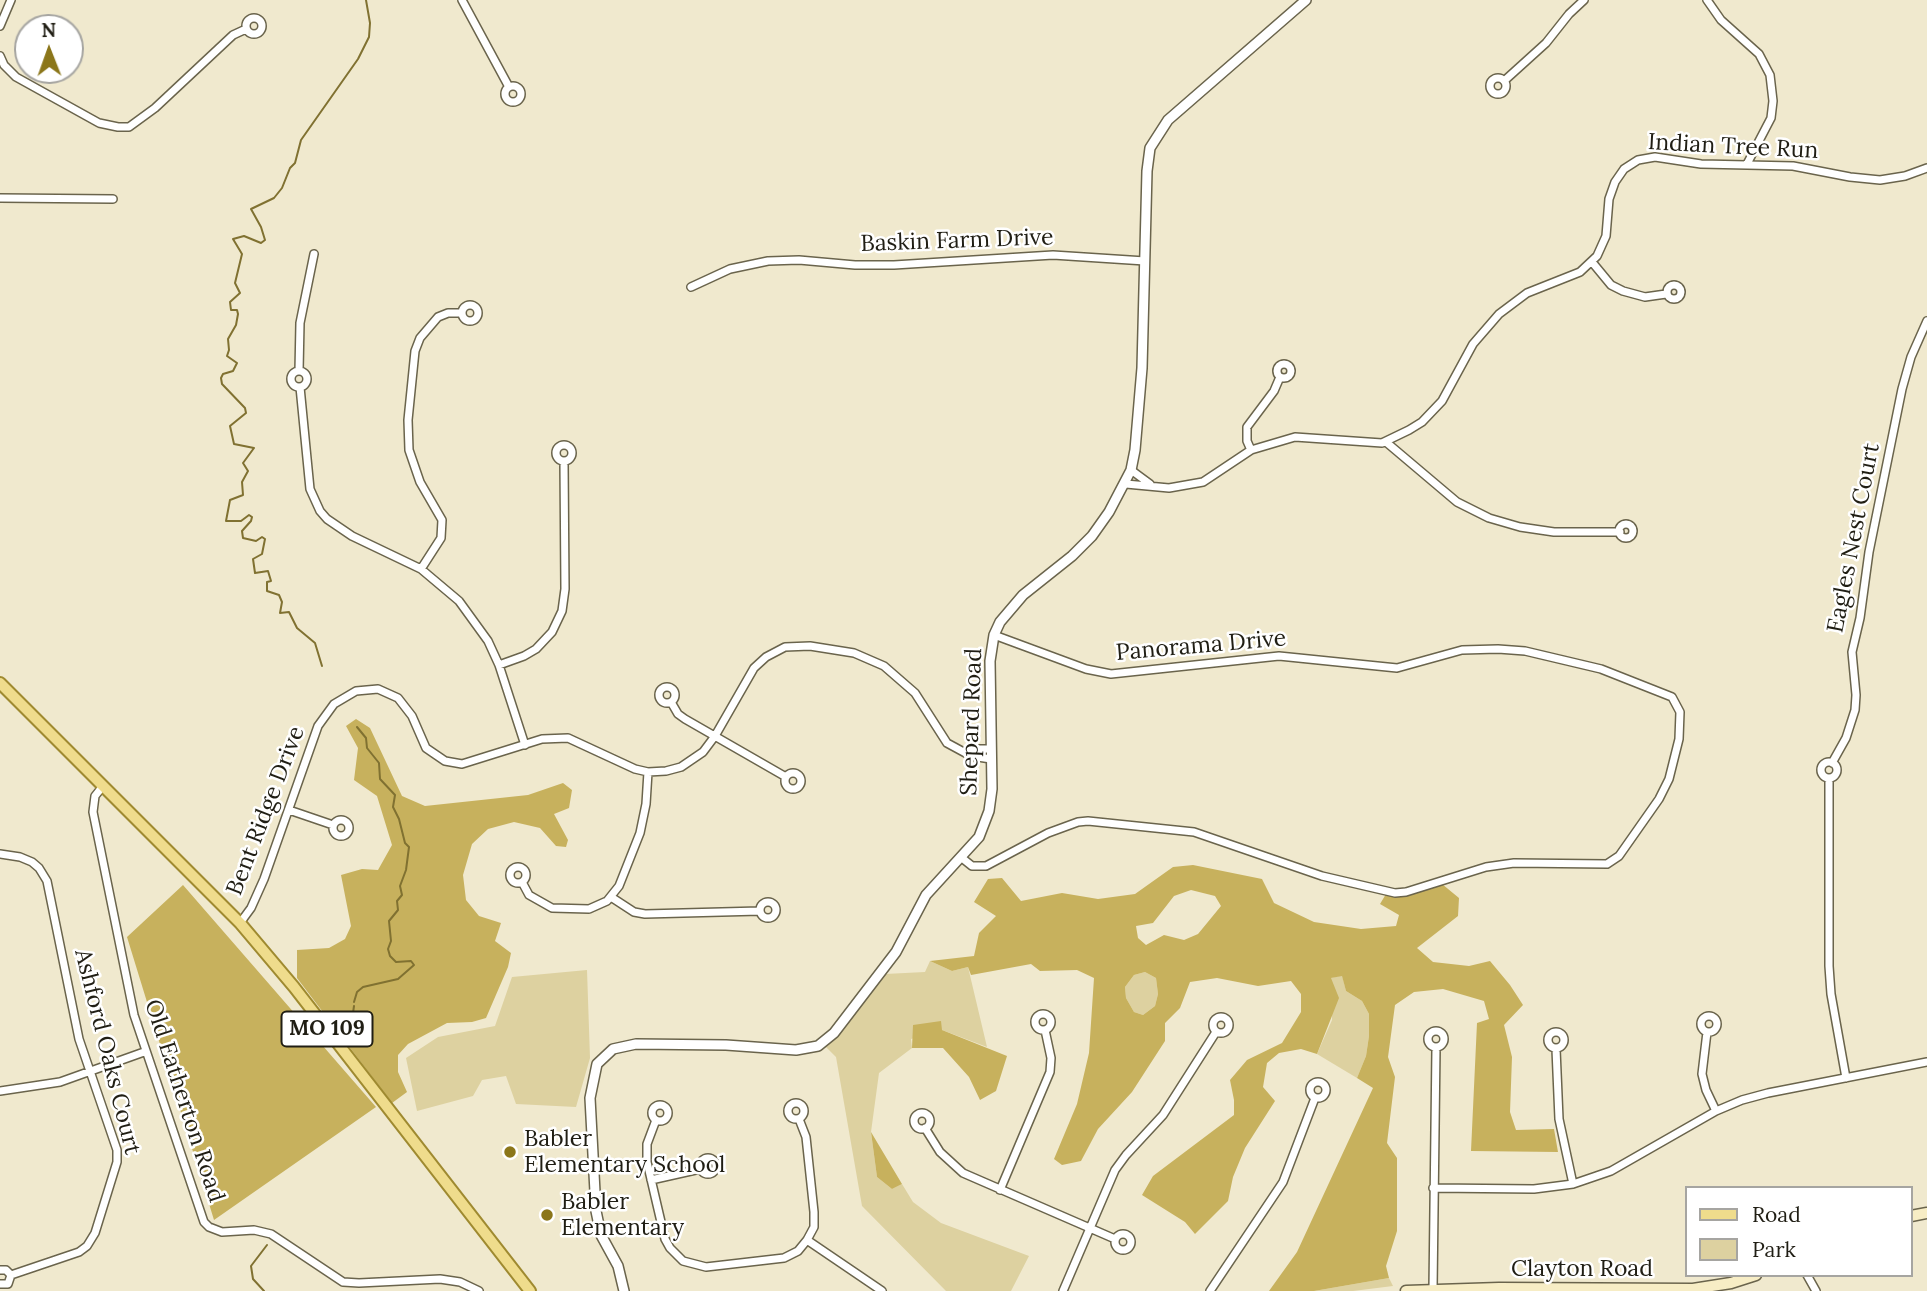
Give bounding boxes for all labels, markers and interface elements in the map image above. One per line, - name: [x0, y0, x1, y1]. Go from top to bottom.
- north arrow: [14, 14, 84, 84]
- text: N: [41, 18, 56, 42]
- street label: Indian Tree Run: [1647, 129, 1819, 165]
- street label: Baskin Farm Drive: [860, 224, 1054, 258]
- street label: Eagles Nest Court: [1822, 441, 1886, 635]
- street label: Panorama Drive: [1115, 625, 1287, 667]
- street label: Shepard Road: [956, 648, 988, 796]
- street label: Bent Ridge Drive: [221, 723, 311, 899]
- street label: Ashford Oaks Court: [68, 946, 146, 1158]
- street label: Old Eatherton Road: [138, 996, 230, 1206]
- road number: MO 109: [282, 1012, 372, 1046]
- place label: Babler Elementary School: [524, 1125, 725, 1179]
- marker: Babler Elementary School: [502, 1144, 518, 1160]
- legend: [1686, 1186, 1913, 1277]
- place label: Babler Elementary: [561, 1188, 684, 1242]
- text: Road: [1752, 1201, 1801, 1228]
- marker: Babler Elementary: [539, 1207, 555, 1223]
- text: Park: [1752, 1236, 1796, 1263]
- street label: Clayton Road: [1511, 1255, 1653, 1283]

